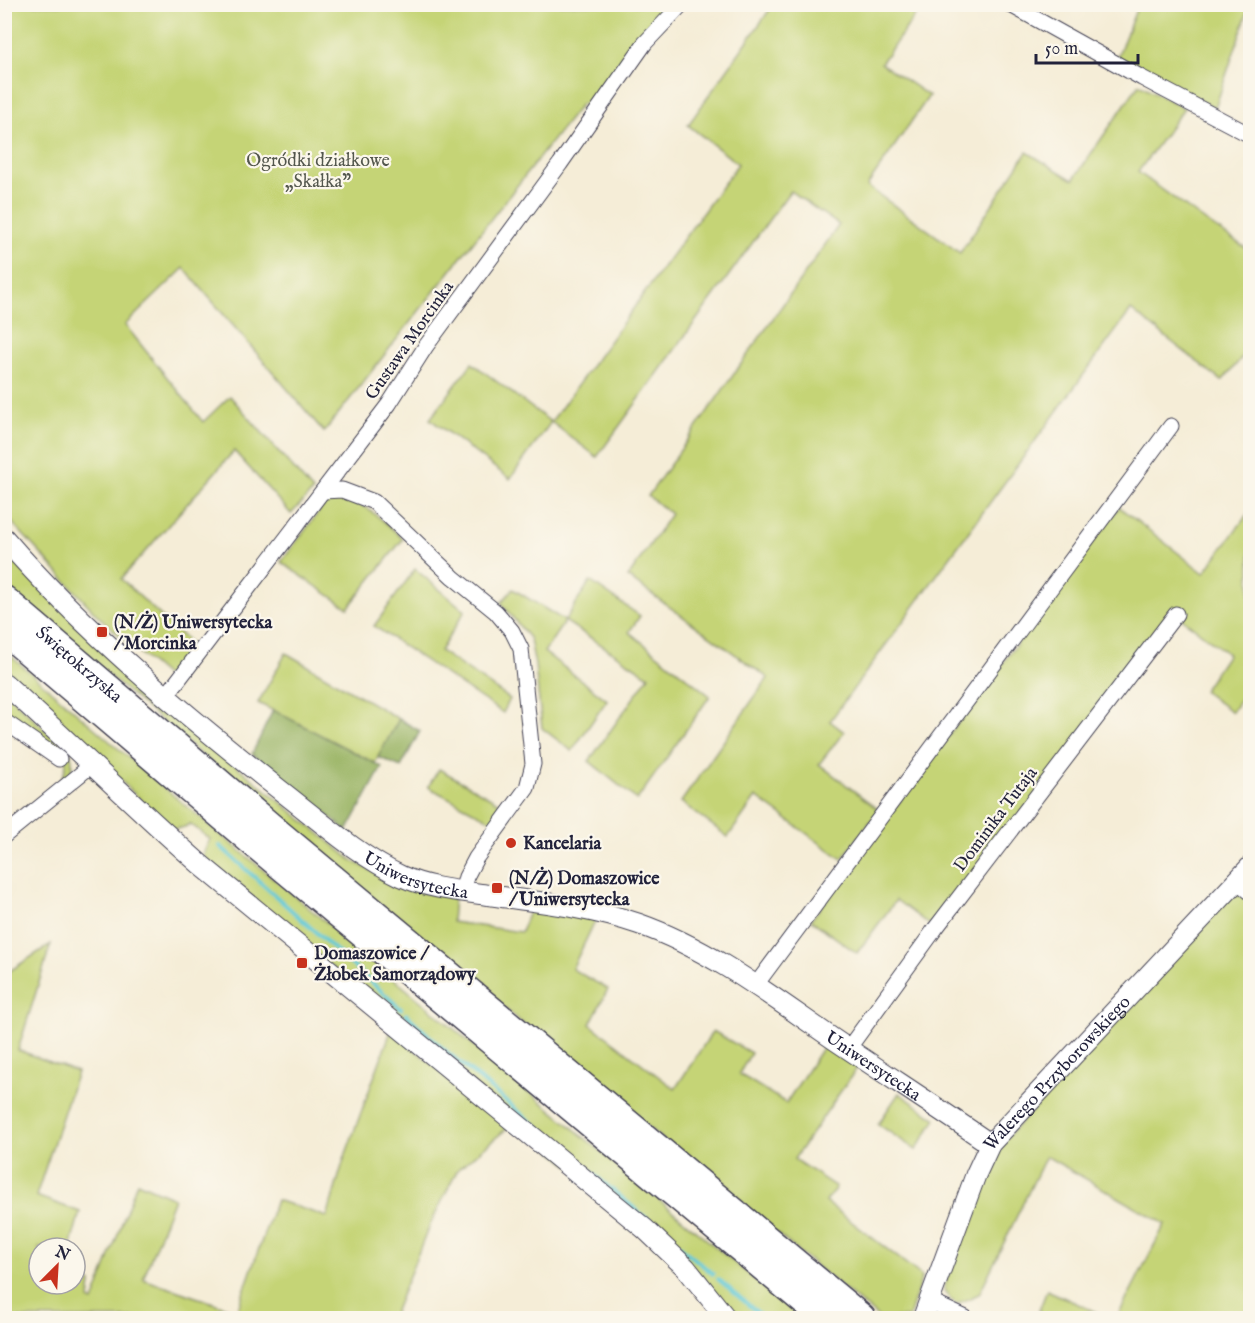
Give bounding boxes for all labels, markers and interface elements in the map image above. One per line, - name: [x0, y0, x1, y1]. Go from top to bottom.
- scale bar: [1036, 27, 1138, 65]
- text: 50 m: [1045, 38, 1078, 61]
- park label: Ogródki działkowe „Skałka”: [246, 150, 390, 194]
- street label: Gustawa Morcinka: [361, 277, 460, 405]
- place label: (N/Ż) Uniwersytecka / Morcinka: [113, 610, 274, 656]
- street label: Świętokrzyska: [30, 620, 127, 709]
- marker: (N/Ż) Uniwersytecka / Morcinka: [95, 625, 109, 639]
- street label: Dominika Tutaja: [949, 763, 1043, 877]
- place label: Kancelaria: [523, 833, 603, 856]
- marker: Kancelaria: [504, 836, 518, 850]
- street label: Uniwersytecka: [358, 847, 470, 905]
- place label: (N/Ż) Domaszowice / Uniwersytecka: [508, 866, 660, 912]
- marker: (N/Ż) Domaszowice / Uniwersytecka: [490, 881, 504, 895]
- place label: Domaszowice / Żłobek Samorządowy: [314, 943, 477, 987]
- marker: Domaszowice / Żłobek Samorządowy: [295, 956, 309, 970]
- street label: Walerego Przyborowskiego: [979, 991, 1137, 1157]
- street label: Uniwersytecka: [820, 1027, 925, 1107]
- north arrow: [27, 1236, 87, 1296]
- text: N: [51, 1242, 73, 1266]

